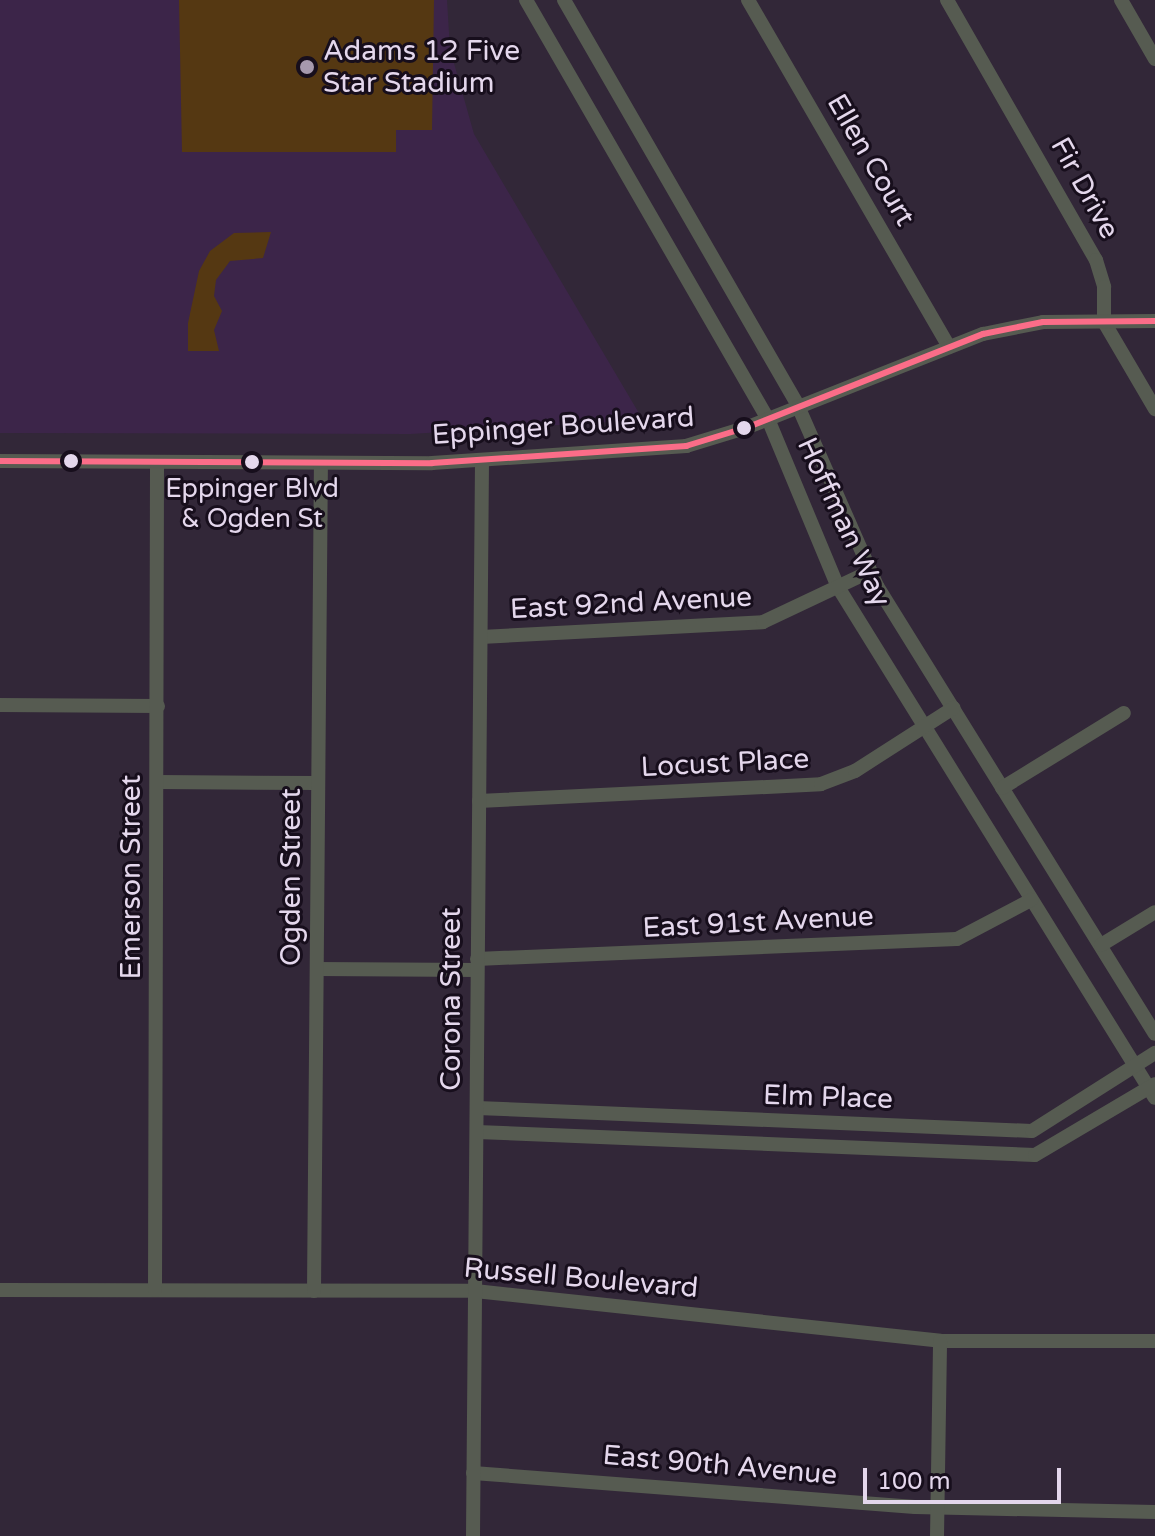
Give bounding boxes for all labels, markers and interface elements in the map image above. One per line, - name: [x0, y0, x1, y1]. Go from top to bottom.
- place label: Adams 12 Five Star Stadium: [323, 34, 520, 100]
- marker: Adams 12 Five Star Stadium: [298, 58, 316, 76]
- street label: Ellen Court: [820, 88, 922, 232]
- street label: Fir Drive: [1043, 131, 1127, 245]
- street label: Eppinger Boulevard: [431, 400, 695, 452]
- unlabelled marker: [736, 420, 752, 436]
- street label: Hoffman Way: [790, 432, 898, 612]
- unlabelled marker: [63, 453, 79, 469]
- marker: Eppinger Blvd & Ogden St: [244, 454, 260, 470]
- place label: Eppinger Blvd & Ogden St: [165, 473, 339, 534]
- street label: East 92nd Avenue: [509, 580, 753, 626]
- street label: Locust Place: [640, 742, 810, 784]
- street label: Emerson Street: [114, 775, 148, 979]
- street label: Ogden Street: [274, 788, 308, 966]
- street label: East 91st Avenue: [642, 899, 874, 945]
- street label: Corona Street: [434, 907, 468, 1091]
- street label: Elm Place: [763, 1078, 893, 1116]
- street label: Russell Boulevard: [462, 1251, 700, 1305]
- street label: East 90th Avenue: [601, 1438, 839, 1492]
- scale bar: [867, 1452, 1065, 1502]
- text: 100 m: [877, 1467, 951, 1496]

